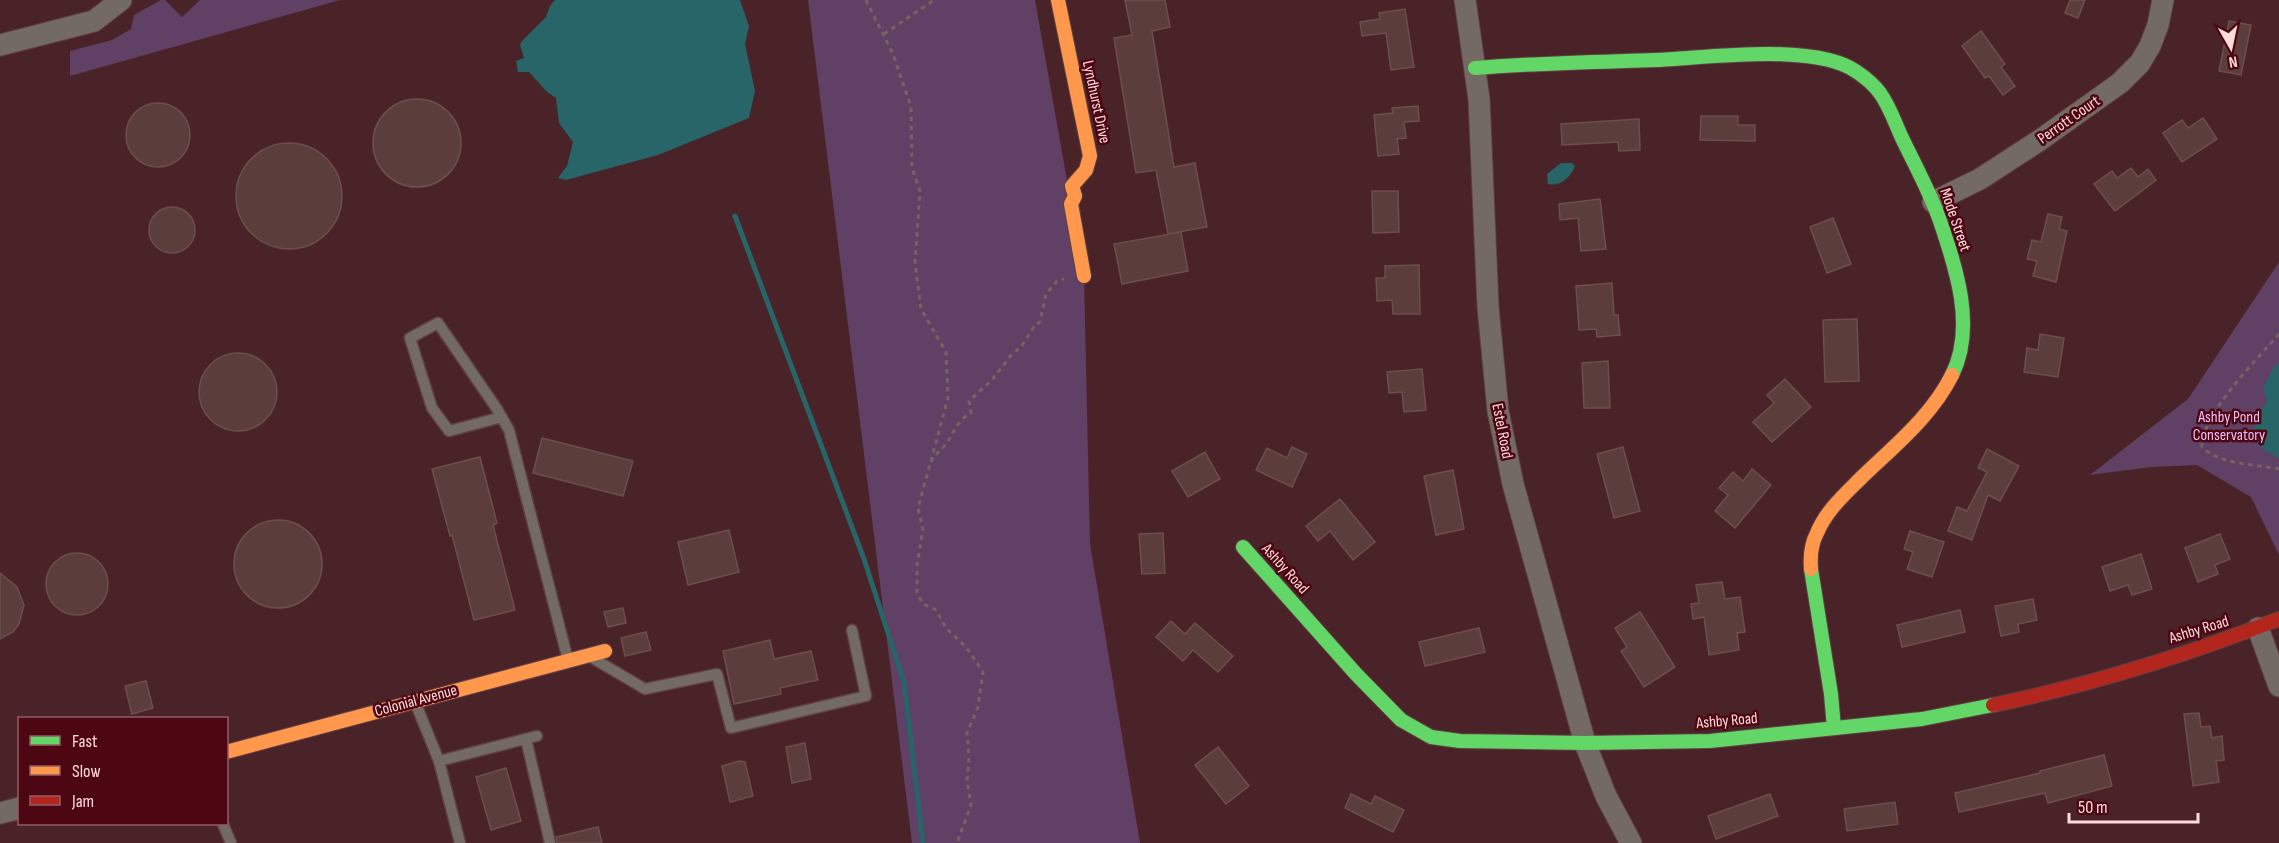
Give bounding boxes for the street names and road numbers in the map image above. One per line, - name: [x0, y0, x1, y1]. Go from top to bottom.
- street label: Lyndhurst Drive: [1078, 59, 1114, 145]
- street label: Perrott Court: [2034, 92, 2104, 148]
- street label: Mode Street: [1935, 186, 1975, 254]
- street label: Estel Road: [1487, 402, 1517, 460]
- street label: Ashby Road: [1257, 539, 1313, 598]
- street label: Ashby Road: [2166, 612, 2231, 648]
- street label: Colonial Avenue: [373, 681, 459, 721]
- street label: Ashby Road: [1695, 709, 1758, 733]

